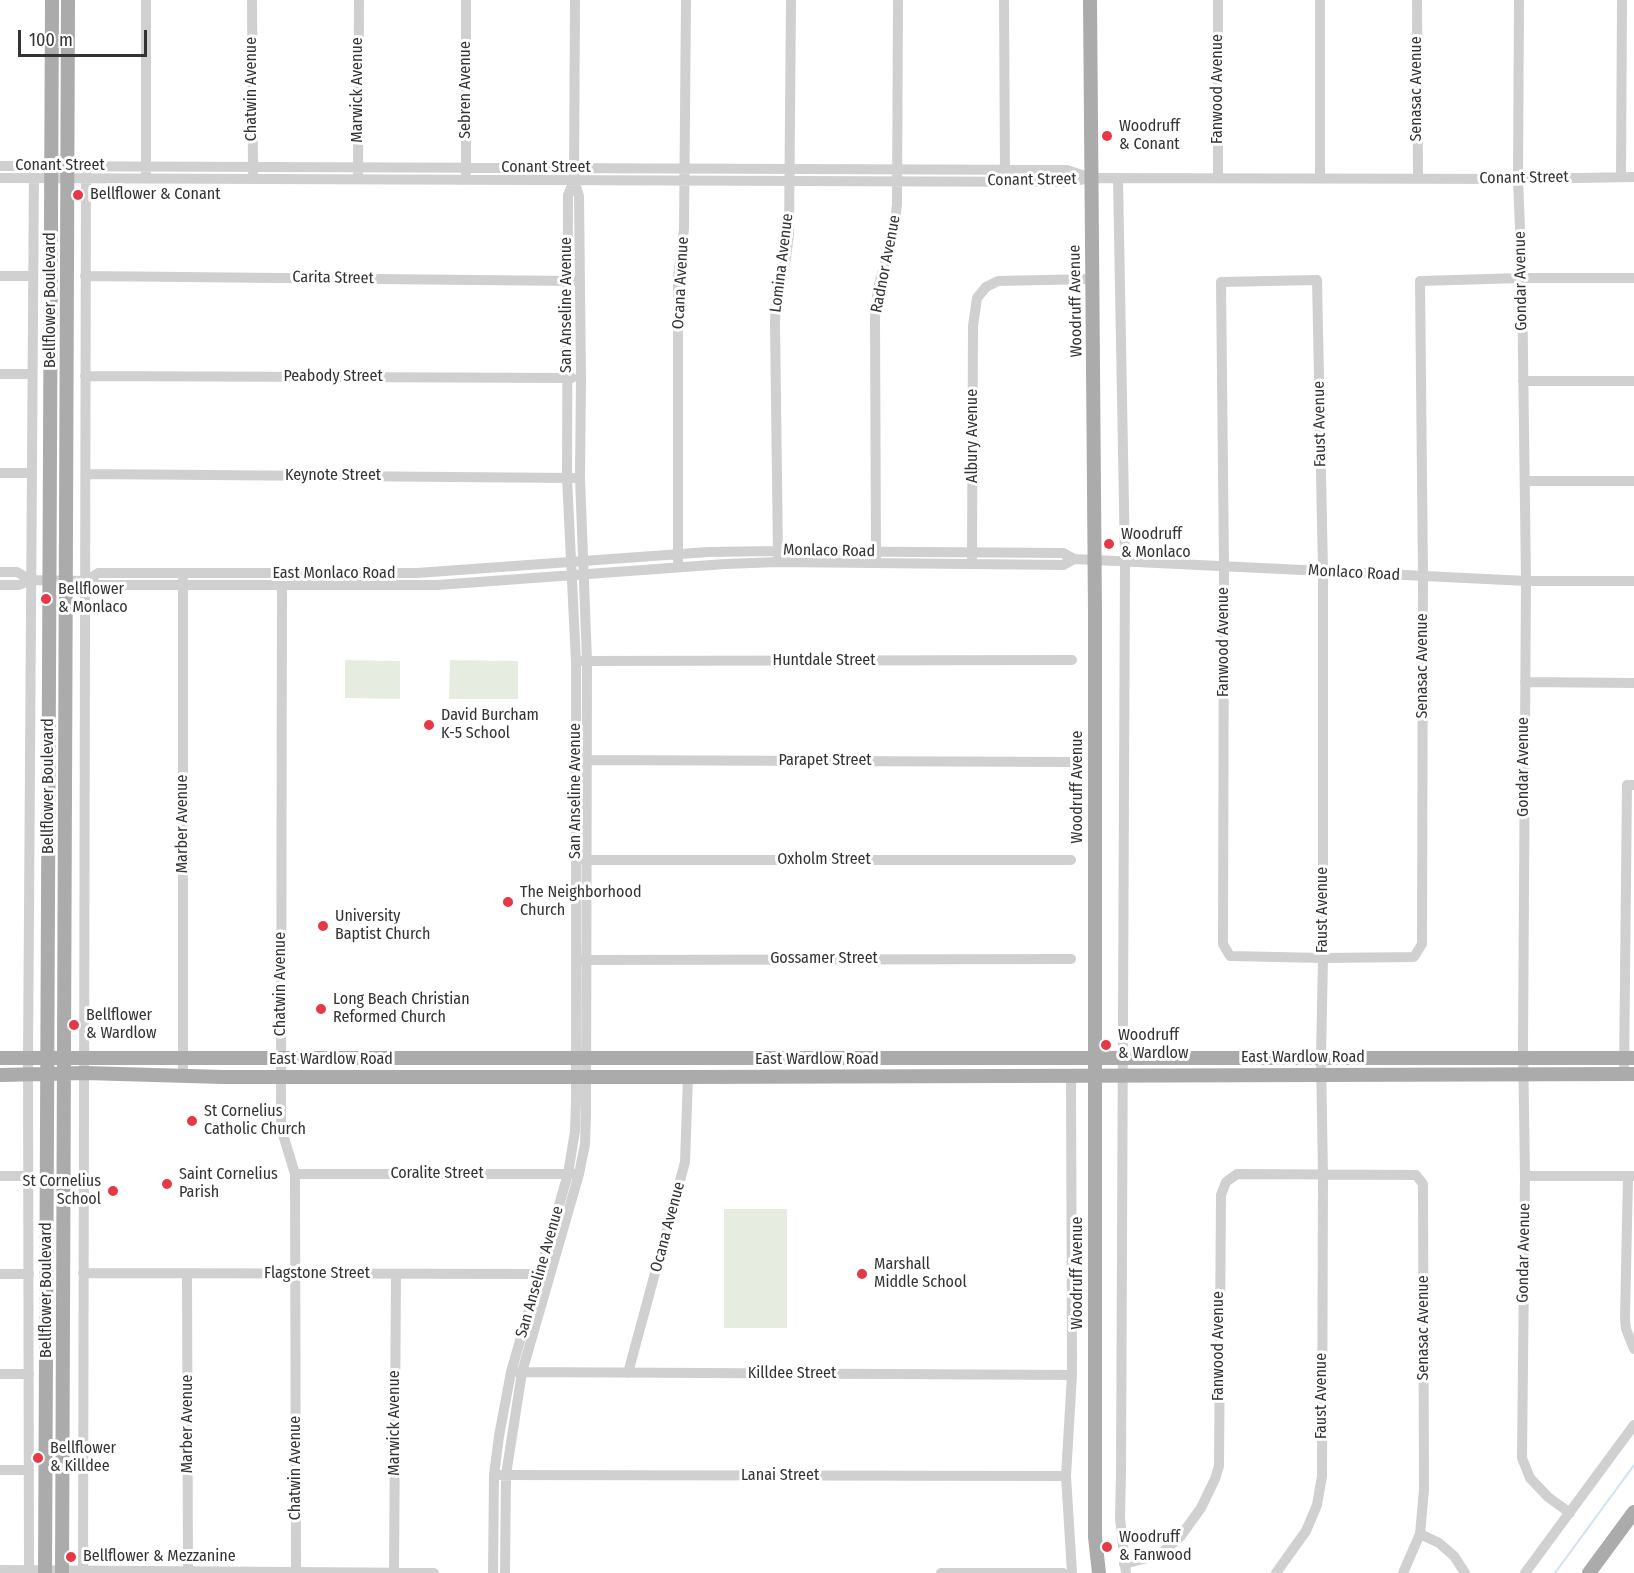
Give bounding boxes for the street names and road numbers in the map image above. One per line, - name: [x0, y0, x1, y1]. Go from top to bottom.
- street label: Fanwood Avenue: [1208, 34, 1228, 144]
- street label: Senasac Avenue: [1407, 36, 1427, 142]
- street label: Chatwin Avenue: [242, 37, 262, 141]
- street label: Marwick Avenue: [348, 37, 368, 143]
- street label: Sebren Avenue: [456, 41, 476, 139]
- street label: Conant Street: [15, 156, 105, 176]
- street label: Conant Street: [501, 158, 591, 178]
- street label: Conant Street: [1479, 168, 1569, 188]
- street label: Conant Street: [987, 170, 1077, 190]
- street label: Lomina Avenue: [766, 212, 798, 314]
- street label: Radnor Avenue: [867, 213, 905, 315]
- street label: Gondar Avenue: [1511, 231, 1531, 331]
- street label: Bellflower Boulevard: [41, 232, 61, 368]
- street label: Ocana Avenue: [669, 236, 693, 330]
- street label: San Anseline Avenue: [557, 237, 577, 373]
- street label: Woodruff Avenue: [1065, 244, 1087, 358]
- street label: Carita Street: [292, 268, 374, 288]
- street label: Peabody Street: [283, 367, 383, 387]
- street label: Faust Avenue: [1310, 381, 1330, 467]
- street label: Albury Avenue: [963, 389, 983, 483]
- street label: Keynote Street: [285, 466, 381, 486]
- street label: Monlaco Road: [783, 541, 875, 561]
- street label: Monlaco Road: [1308, 561, 1400, 585]
- street label: East Monlaco Road: [273, 564, 395, 584]
- street label: Fanwood Avenue: [1214, 587, 1234, 697]
- street label: Senasac Avenue: [1413, 613, 1433, 719]
- street label: Huntdale Street: [773, 651, 875, 671]
- street label: Gondar Avenue: [1514, 717, 1534, 817]
- street label: Bellflower Boulevard: [39, 718, 59, 854]
- street label: San Anseline Avenue: [566, 723, 586, 859]
- street label: Woodruff Avenue: [1068, 731, 1088, 843]
- street label: Parapet Street: [778, 751, 872, 771]
- street label: Marber Avenue: [173, 775, 193, 873]
- street label: Oxholm Street: [777, 850, 871, 870]
- street label: Faust Avenue: [1313, 867, 1333, 953]
- street label: Chatwin Avenue: [271, 932, 291, 1036]
- street label: Gossamer Street: [770, 949, 878, 969]
- street label: East Wardlow Road: [1241, 1048, 1365, 1068]
- street label: East Wardlow Road: [269, 1050, 393, 1070]
- street label: East Wardlow Road: [755, 1050, 879, 1070]
- street label: Coralite Street: [390, 1164, 484, 1184]
- street label: Ocana Avenue: [647, 1180, 689, 1274]
- street label: Gondar Avenue: [1514, 1203, 1534, 1303]
- street label: San Anseline Avenue: [512, 1204, 568, 1340]
- street label: Woodruff Avenue: [1068, 1217, 1088, 1329]
- street label: Bellflower Boulevard: [37, 1222, 57, 1358]
- street label: Flagstone Street: [264, 1264, 370, 1284]
- street label: Senasac Avenue: [1414, 1275, 1434, 1381]
- street label: Fanwood Avenue: [1209, 1291, 1229, 1401]
- street label: Faust Avenue: [1312, 1353, 1332, 1439]
- street label: Killdee Street: [748, 1364, 836, 1384]
- street label: Marwick Avenue: [385, 1370, 405, 1476]
- street label: Marber Avenue: [178, 1375, 198, 1473]
- street label: Chatwin Avenue: [286, 1416, 306, 1520]
- street label: Lanai Street: [741, 1466, 819, 1486]

